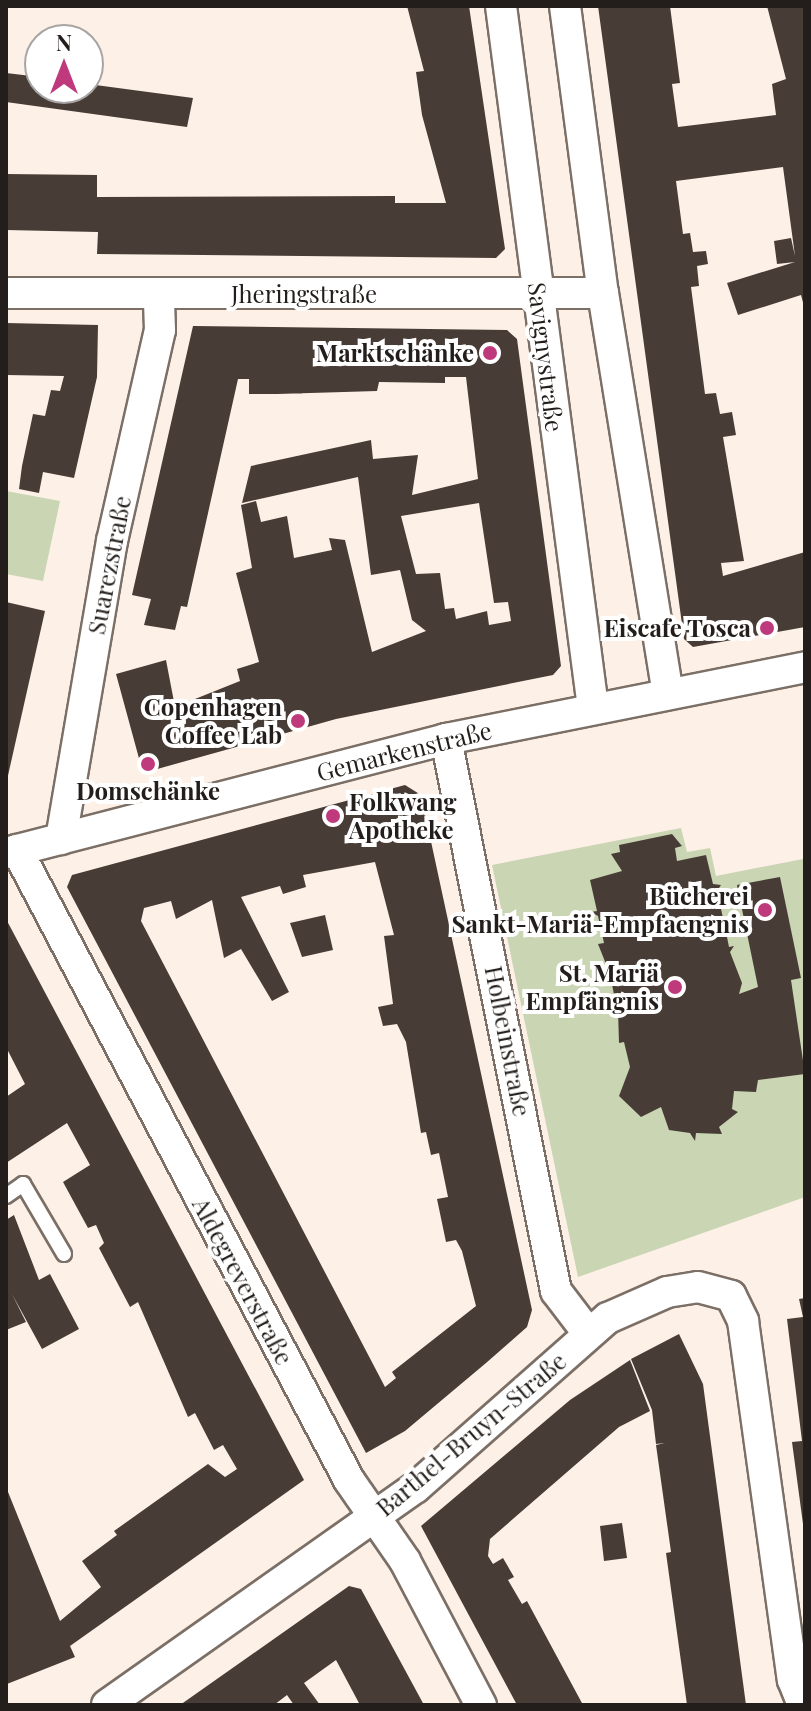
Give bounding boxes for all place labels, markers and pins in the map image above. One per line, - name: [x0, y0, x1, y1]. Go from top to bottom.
- place label: Marktschänke: [316, 339, 474, 367]
- marker: Marktschänke: [481, 344, 499, 362]
- place label: Eiscafe Tosca: [603, 614, 751, 642]
- marker: Eiscafe Tosca: [758, 619, 776, 637]
- place label: Copenhagen Coffee Lab: [144, 693, 282, 749]
- marker: Copenhagen Coffee Lab: [289, 712, 307, 730]
- marker: Domschänke: [139, 755, 157, 773]
- place label: Domschänke: [76, 777, 220, 805]
- place label: Folkwang Apotheke: [349, 788, 456, 844]
- marker: Folkwang Apotheke: [324, 807, 342, 825]
- place label: Bücherei Sankt-Mariä-Empfaengnis: [452, 882, 749, 938]
- marker: Bücherei Sankt-Mariä-Empfaengnis: [756, 901, 774, 919]
- place label: St. Mariä Empfängnis: [526, 959, 659, 1015]
- marker: St. Mariä Empfängnis: [666, 978, 684, 996]

